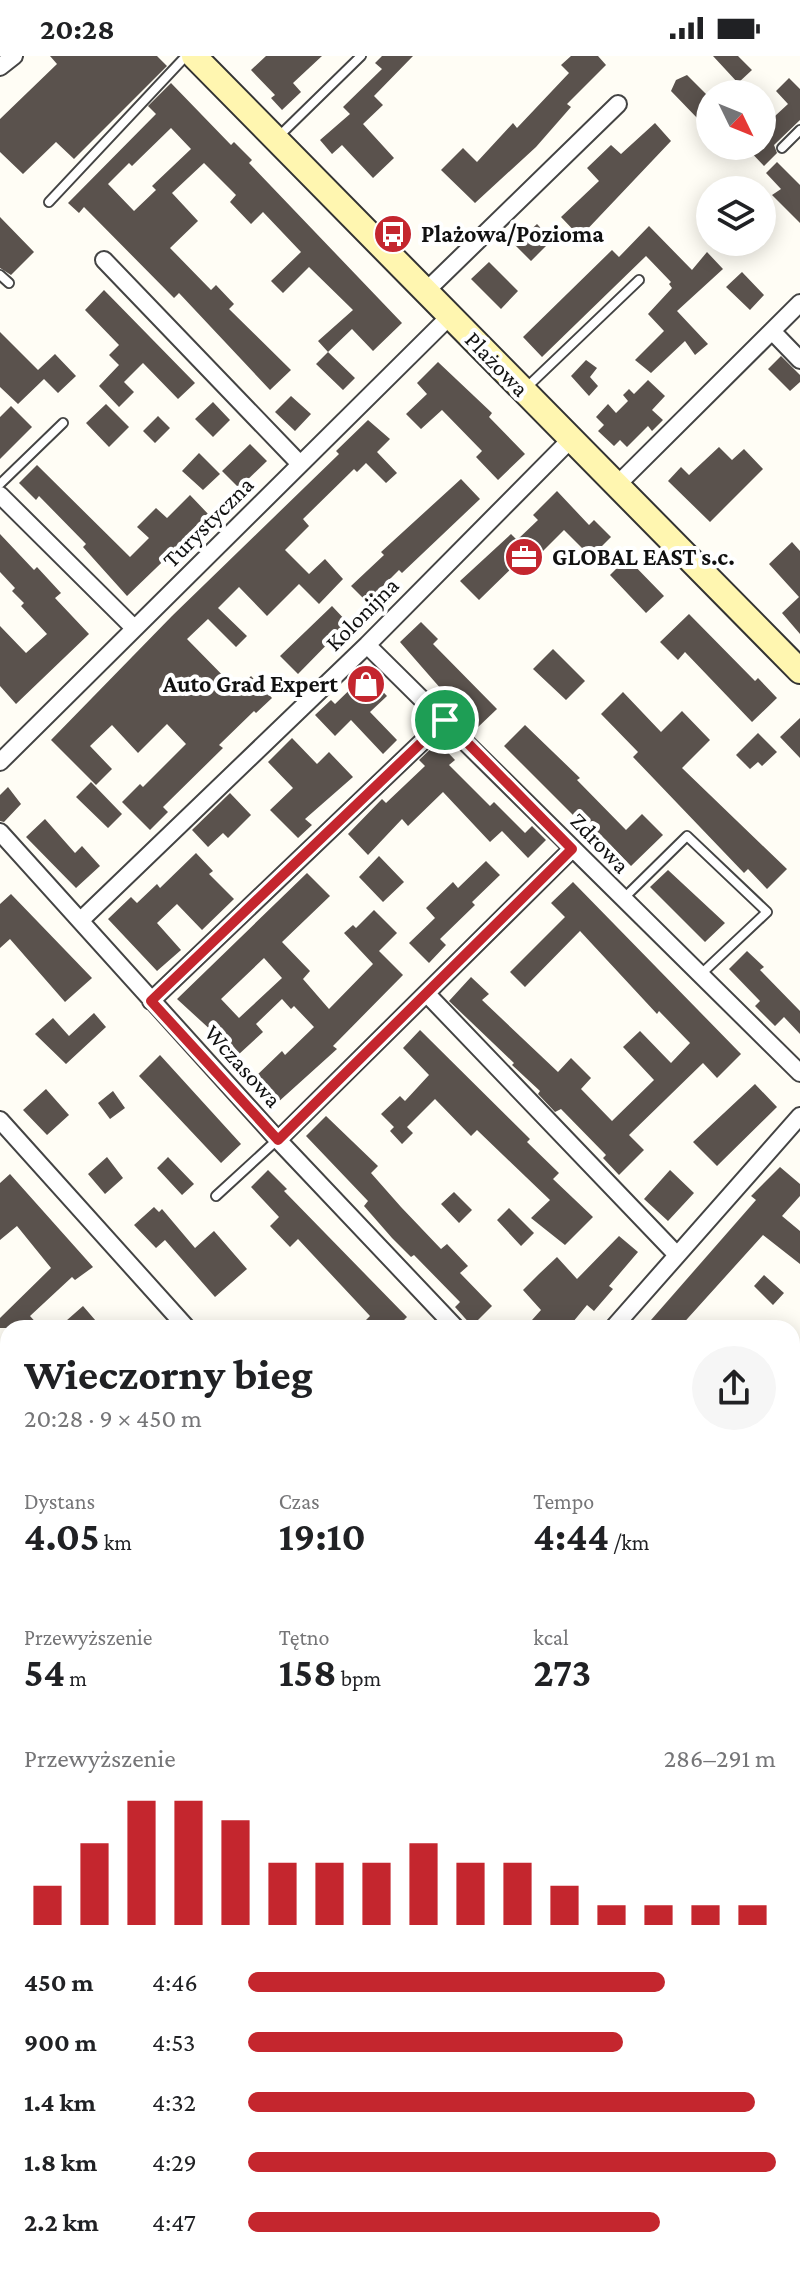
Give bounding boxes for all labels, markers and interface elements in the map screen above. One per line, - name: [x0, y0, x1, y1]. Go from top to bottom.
- text: 20:28: [40, 12, 115, 45]
- north arrow: [696, 80, 776, 160]
- map controls: [696, 80, 776, 256]
- button: layers: [696, 176, 776, 256]
- bus stop icon: Plażowa/Pozioma: [372, 213, 414, 255]
- place label: Plażowa/Pozioma: [421, 220, 604, 247]
- street label: Plażowa: [460, 325, 535, 402]
- street label: Turystyczna: [157, 471, 259, 573]
- office icon: GLOBAL EAST s.c.: [503, 536, 545, 578]
- place label: GLOBAL EAST s.c.: [552, 543, 735, 570]
- street label: Kolonijna: [319, 571, 404, 656]
- shop icon: Auto Grad Expert: [345, 663, 387, 705]
- place label: Auto Grad Expert: [162, 670, 338, 697]
- pin: [411, 686, 479, 754]
- icon: arrive: [423, 698, 467, 742]
- street label: Zdrowa: [565, 807, 636, 879]
- street label: Wczasowa: [199, 1019, 288, 1113]
- button: share: [692, 1346, 776, 1430]
- text: Wieczorny bieg: [24, 1350, 313, 1398]
- text: 20:28 · 9 × 450 m: [24, 1404, 202, 1433]
- text: Dystans: [24, 1489, 95, 1514]
- text: Czas: [279, 1489, 320, 1514]
- text: Tempo: [533, 1489, 594, 1514]
- text: 4.05: [24, 1514, 100, 1559]
- text: 19:10: [279, 1514, 366, 1559]
- text: 4:44: [533, 1514, 609, 1559]
- text: km: [100, 1530, 132, 1555]
- text: /km: [609, 1530, 649, 1555]
- text: Przewyższenie: [24, 1625, 152, 1650]
- text: Tętno: [279, 1625, 329, 1650]
- text: kcal: [533, 1625, 569, 1650]
- text: 54: [24, 1650, 65, 1695]
- text: 158: [279, 1650, 337, 1695]
- text: 273: [533, 1650, 591, 1695]
- text: m: [65, 1666, 87, 1691]
- text: bpm: [337, 1666, 381, 1691]
- text: Przewyższenie: [24, 1744, 176, 1773]
- text: 286–291 m: [664, 1744, 776, 1773]
- text: 450 m: [24, 1968, 93, 1997]
- text: 4:46: [152, 1968, 198, 1997]
- text: 900 m: [24, 2028, 97, 2057]
- text: 4:53: [152, 2028, 195, 2057]
- text: 1.4 km: [24, 2088, 96, 2117]
- text: 4:32: [152, 2088, 196, 2117]
- text: 1.8 km: [24, 2148, 97, 2177]
- text: 4:29: [152, 2148, 197, 2177]
- text: 2.2 km: [24, 2208, 99, 2237]
- text: 4:47: [152, 2208, 196, 2237]

